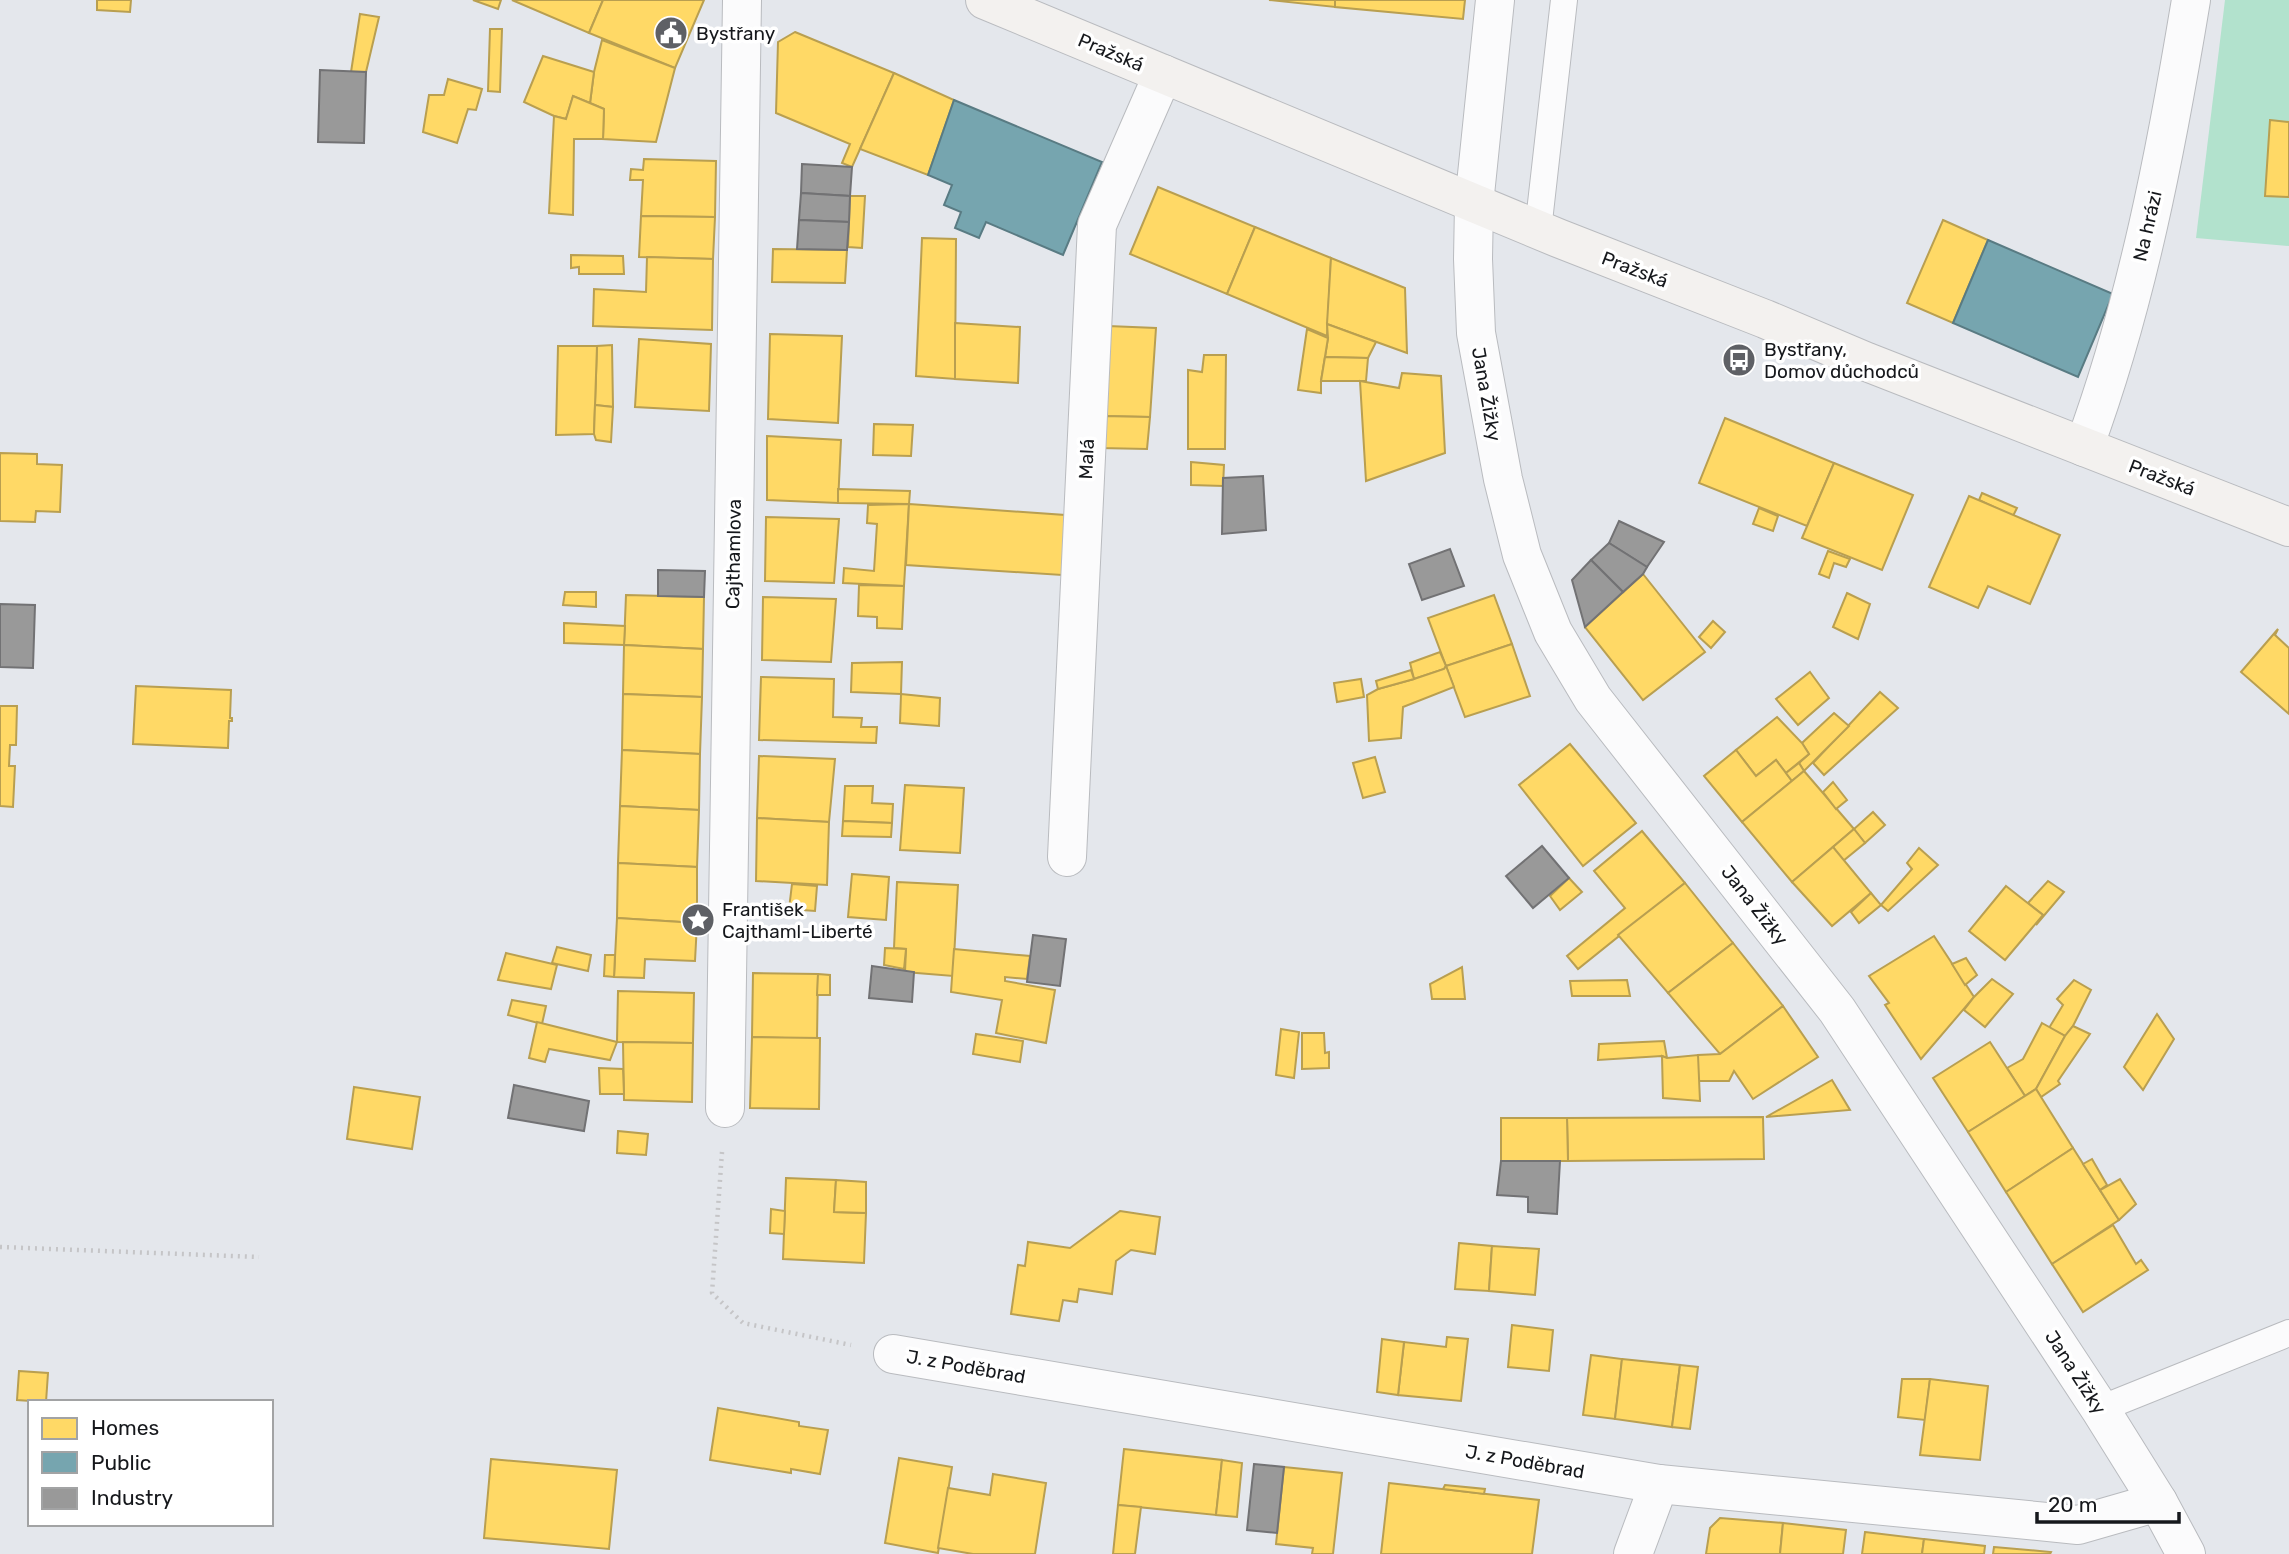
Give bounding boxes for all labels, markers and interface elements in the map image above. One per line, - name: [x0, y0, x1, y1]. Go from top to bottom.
- public building icon: Bystřany: [652, 14, 690, 52]
- place label: Bystřany: [696, 22, 775, 45]
- street label: Pražská: [1074, 28, 1147, 77]
- street label: Na hrázi: [2128, 189, 2167, 264]
- street label: Pražská: [1598, 246, 1671, 293]
- place label: Bystřany, Domov důchodců: [1764, 338, 1919, 383]
- bus stop icon: Bystřany, Domov důchodců: [1720, 341, 1758, 379]
- street label: Jana Žižky: [1467, 345, 1506, 443]
- street label: Malá: [1074, 438, 1099, 480]
- street label: Pražská: [2125, 454, 2198, 501]
- street label: Cajthamlova: [721, 499, 746, 609]
- street label: Jana Žižky: [1716, 861, 1793, 950]
- place label: František Cajthaml-Liberté: [722, 898, 873, 943]
- place icon: František Cajthaml-Liberté: [679, 901, 717, 939]
- street label: Jana Žižky: [2040, 1326, 2111, 1418]
- street label: J. z Poděbrad: [905, 1345, 1027, 1388]
- legend: [28, 1400, 273, 1526]
- text: Homes: [91, 1415, 159, 1440]
- street label: J. z Poděbrad: [1464, 1440, 1586, 1483]
- text: Public: [91, 1450, 151, 1475]
- scale bar: [2037, 1480, 2179, 1524]
- text: Industry: [91, 1485, 173, 1510]
- text: 20 m: [2048, 1492, 2097, 1517]

